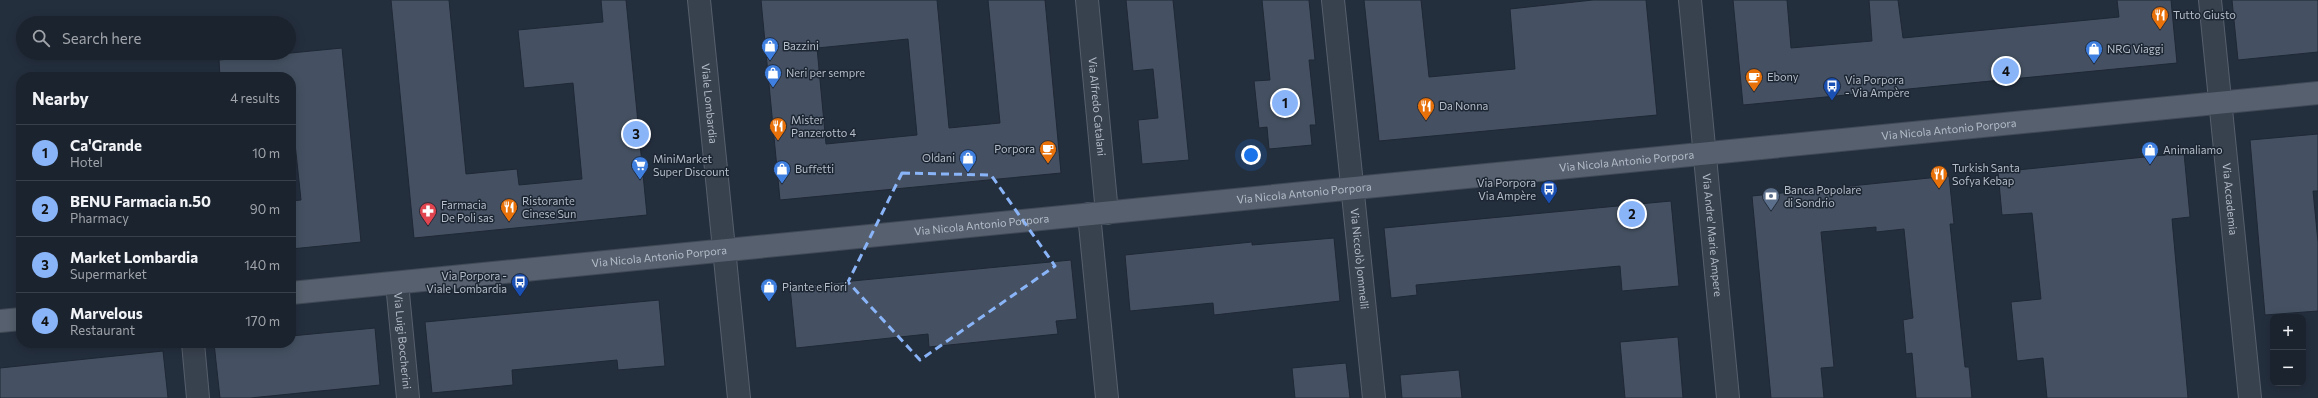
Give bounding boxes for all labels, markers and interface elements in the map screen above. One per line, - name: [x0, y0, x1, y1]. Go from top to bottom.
- restaurant icon: Tutto Giusto: [2150, 5, 2170, 30]
- place label: Tutto Giusto: [2173, 8, 2236, 21]
- search box: [16, 16, 296, 60]
- icon: search: [30, 27, 52, 49]
- text: Search here: [62, 29, 141, 47]
- shop icon: Bazzini: [760, 36, 780, 61]
- place label: Bazzini: [783, 39, 819, 52]
- shop icon: NRG Viaggi: [2084, 39, 2104, 64]
- place label: NRG Viaggi: [2107, 42, 2164, 55]
- street label: Via Alfredo Catalani: [1086, 56, 1109, 157]
- pin: 4: [1993, 56, 2019, 86]
- street label: Viale Lombardia: [699, 63, 720, 144]
- shop icon: Neri per sempre: [763, 63, 783, 88]
- place label: Neri per sempre: [786, 66, 865, 79]
- cafe icon: Ebony: [1744, 67, 1764, 92]
- place label: Ebony: [1767, 70, 1799, 83]
- place label: Via Porpora - Via Ampère: [1845, 73, 1910, 99]
- bus stop icon: Via Porpora - Via Ampère: [1822, 76, 1842, 101]
- text: Nearby: [32, 88, 89, 109]
- pin: 1: [1272, 88, 1298, 118]
- text: 4 results: [230, 90, 280, 106]
- restaurant icon: Da Nonna: [1416, 96, 1436, 121]
- place label: Da Nonna: [1439, 99, 1488, 112]
- place label: Mister Panzerotto 4: [791, 113, 857, 139]
- restaurant icon: Mister Panzerotto 4: [768, 116, 788, 141]
- street label: Via Nicola Antonio Porpora: [1881, 116, 2017, 142]
- pin: 3: [623, 119, 649, 149]
- text: Ca'Grande: [70, 136, 142, 154]
- cafe icon: Porpora: [1038, 139, 1058, 164]
- shop icon: Animaliamo: [2140, 140, 2160, 165]
- place label: Porpora: [994, 142, 1035, 155]
- place label: Animaliamo: [2163, 143, 2223, 156]
- text: 1: [42, 145, 48, 161]
- text: 10 m: [252, 145, 280, 161]
- your location: [1241, 145, 1261, 165]
- shop icon: Oldani: [958, 148, 978, 173]
- street label: Via Nicola Antonio Porpora: [1558, 148, 1695, 174]
- place label: Oldani: [922, 151, 955, 164]
- place label: MiniMarket Super Discount: [653, 152, 730, 178]
- text: Hotel: [70, 154, 103, 170]
- supermarket icon: MiniMarket Super Discount: [630, 155, 650, 180]
- shop icon: Buffetti: [772, 159, 792, 184]
- place label: Turkish Santa Sofya Kebap: [1952, 161, 2020, 187]
- place label: Buffetti: [795, 162, 834, 175]
- street label: Via Accademia: [2220, 162, 2241, 236]
- restaurant icon: Turkish Santa Sofya Kebap: [1929, 164, 1949, 189]
- street label: Via Andre' Marie Ampere: [1701, 173, 1725, 297]
- place label: Via Porpora Via Ampère: [1477, 176, 1536, 202]
- street label: Via Nicola Antonio Porpora: [1236, 179, 1372, 206]
- bus stop icon: Via Porpora Via Ampère: [1539, 179, 1559, 204]
- place label: Banca Popolare di Sondrio: [1784, 183, 1862, 209]
- bank icon: Banca Popolare di Sondrio: [1761, 186, 1781, 211]
- text: BENU Farmacia n.50: [70, 192, 211, 210]
- place label: Ristorante Cinese Sun: [522, 194, 576, 220]
- restaurant icon: Ristorante Cinese Sun: [499, 197, 519, 222]
- place label: Farmacia De Poli sas: [441, 198, 494, 224]
- pin: 2: [1619, 199, 1645, 229]
- text: 2: [41, 201, 49, 217]
- text: 90 m: [250, 201, 280, 217]
- pharmacy icon: Farmacia De Poli sas: [418, 201, 438, 226]
- street label: Via Niccolò Jommelli: [1348, 207, 1372, 310]
- text: Pharmacy: [70, 210, 129, 226]
- street label: Via Nicola Antonio Porpora: [913, 211, 1050, 237]
- street label: Via Nicola Antonio Porpora: [591, 243, 727, 269]
- text: Market Lombardia: [70, 248, 198, 266]
- text: 3: [41, 257, 49, 273]
- text: 140 m: [244, 257, 280, 273]
- text: Supermarket: [70, 266, 147, 282]
- place label: Via Porpora - Viale Lombardia: [426, 269, 507, 295]
- bus stop icon: Via Porpora - Viale Lombardia: [510, 272, 530, 297]
- shop icon: Piante e Fiori: [759, 277, 779, 302]
- place label: Piante e Fiori: [782, 280, 847, 293]
- street label: Via Luigi Boccherini: [392, 292, 414, 390]
- text: Marvelous: [70, 304, 143, 322]
- text: 4: [41, 313, 49, 329]
- text: 170 m: [245, 313, 280, 329]
- map controls: [2270, 314, 2306, 386]
- button: +: [2270, 314, 2306, 350]
- text: Restaurant: [70, 322, 135, 338]
- button: −: [2270, 350, 2306, 386]

